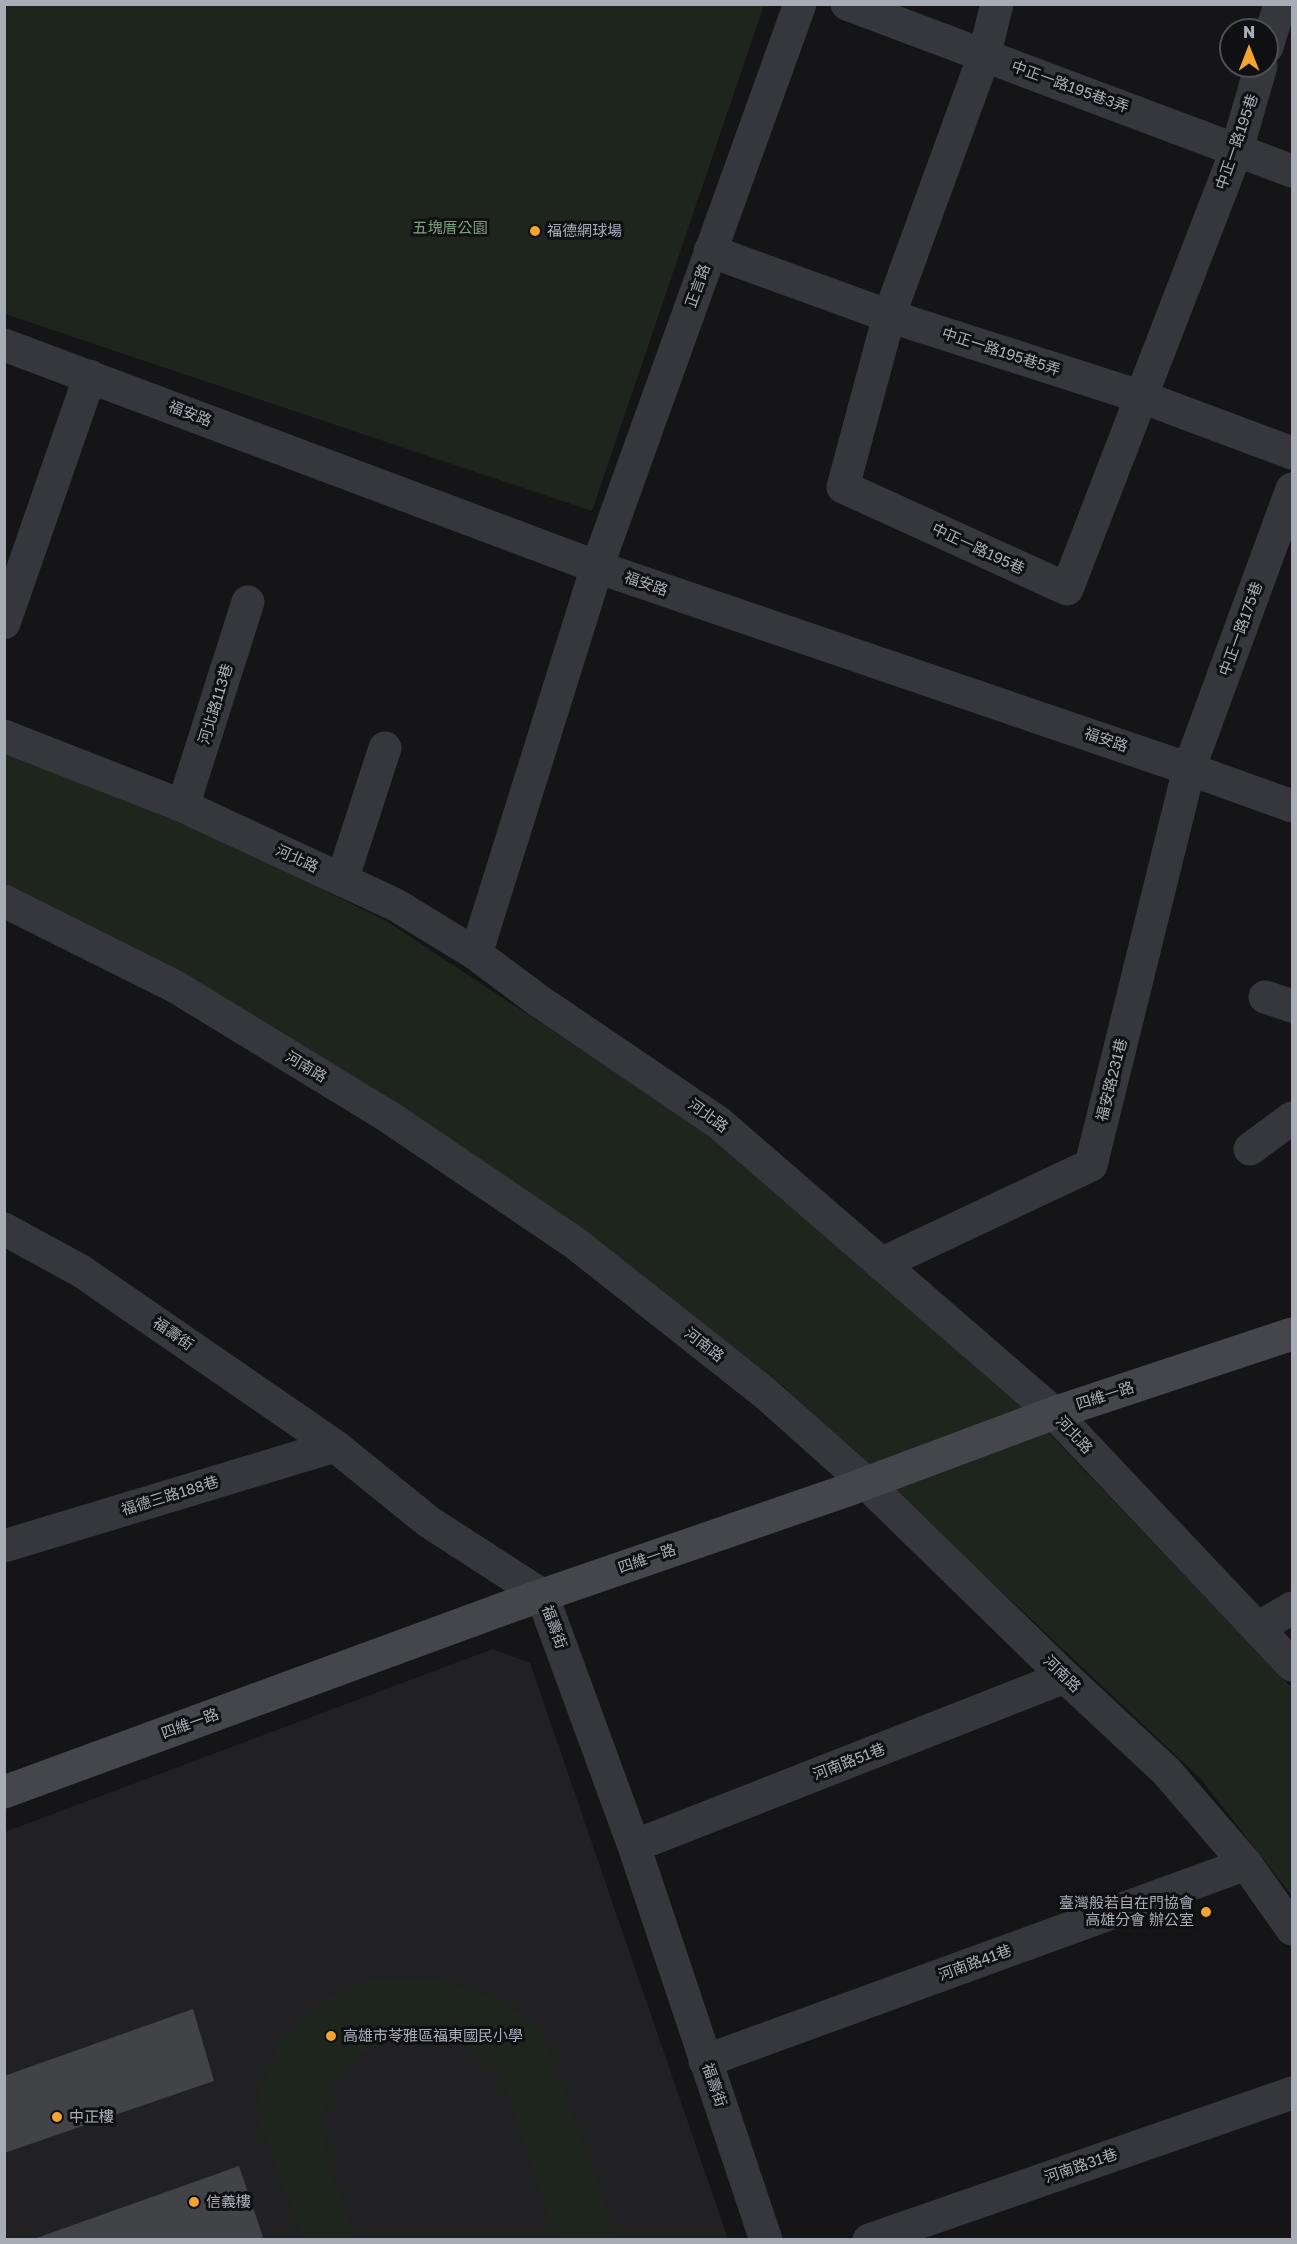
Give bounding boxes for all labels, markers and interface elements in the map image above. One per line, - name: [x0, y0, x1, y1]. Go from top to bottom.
- north arrow: [1219, 18, 1279, 78]
- text: N: [1243, 22, 1255, 42]
- street label: 中正一路195巷3弄: [1009, 57, 1131, 117]
- street label: 中正一路195巷: [1212, 92, 1262, 192]
- park label: 五塊厝公園: [413, 219, 487, 237]
- place label: 福德網球場: [547, 222, 622, 240]
- marker: 福德網球場: [528, 224, 542, 238]
- street label: 正言路: [682, 262, 714, 310]
- street label: 中正一路195巷5弄: [939, 324, 1063, 380]
- street label: 福安路: [166, 398, 214, 430]
- street label: 中正一路195巷: [929, 520, 1027, 578]
- street label: 福安路: [622, 568, 670, 600]
- street label: 中正一路175巷: [1216, 579, 1266, 679]
- street label: 河北路113巷: [195, 662, 237, 746]
- street label: 福安路: [1082, 724, 1130, 756]
- street label: 河北路: [273, 841, 321, 877]
- street label: 福安路231巷: [1093, 1037, 1131, 1123]
- street label: 河南路: [282, 1048, 330, 1086]
- street label: 河北路: [685, 1095, 731, 1137]
- street label: 福壽街: [149, 1314, 197, 1354]
- street label: 河南路: [681, 1324, 727, 1366]
- street label: 四維一路: [1074, 1378, 1136, 1414]
- street label: 河北路: [1052, 1412, 1096, 1458]
- street label: 福德三路188巷: [119, 1473, 221, 1519]
- street label: 四維一路: [616, 1541, 678, 1577]
- street label: 福壽街: [538, 1603, 570, 1651]
- street label: 河南路: [1040, 1652, 1084, 1696]
- street label: 四維一路: [159, 1705, 221, 1743]
- street label: 河南路51巷: [810, 1740, 888, 1784]
- place label: 臺灣般若自在門協會 高雄分會 辦公室: [1059, 1894, 1194, 1929]
- marker: 臺灣般若自在門協會 高雄分會 辦公室: [1199, 1905, 1213, 1919]
- street label: 河南路41巷: [936, 1941, 1014, 1985]
- place label: 高雄市苓雅區福東國民小學: [343, 2027, 523, 2045]
- marker: 高雄市苓雅區福東國民小學: [324, 2029, 338, 2043]
- street label: 福壽街: [698, 2061, 730, 2109]
- place label: 中正樓: [69, 2108, 114, 2126]
- marker: 中正樓: [50, 2110, 64, 2124]
- street label: 河南路31巷: [1042, 2145, 1120, 2187]
- place label: 信義樓: [206, 2193, 251, 2211]
- marker: 信義樓: [187, 2195, 201, 2209]

